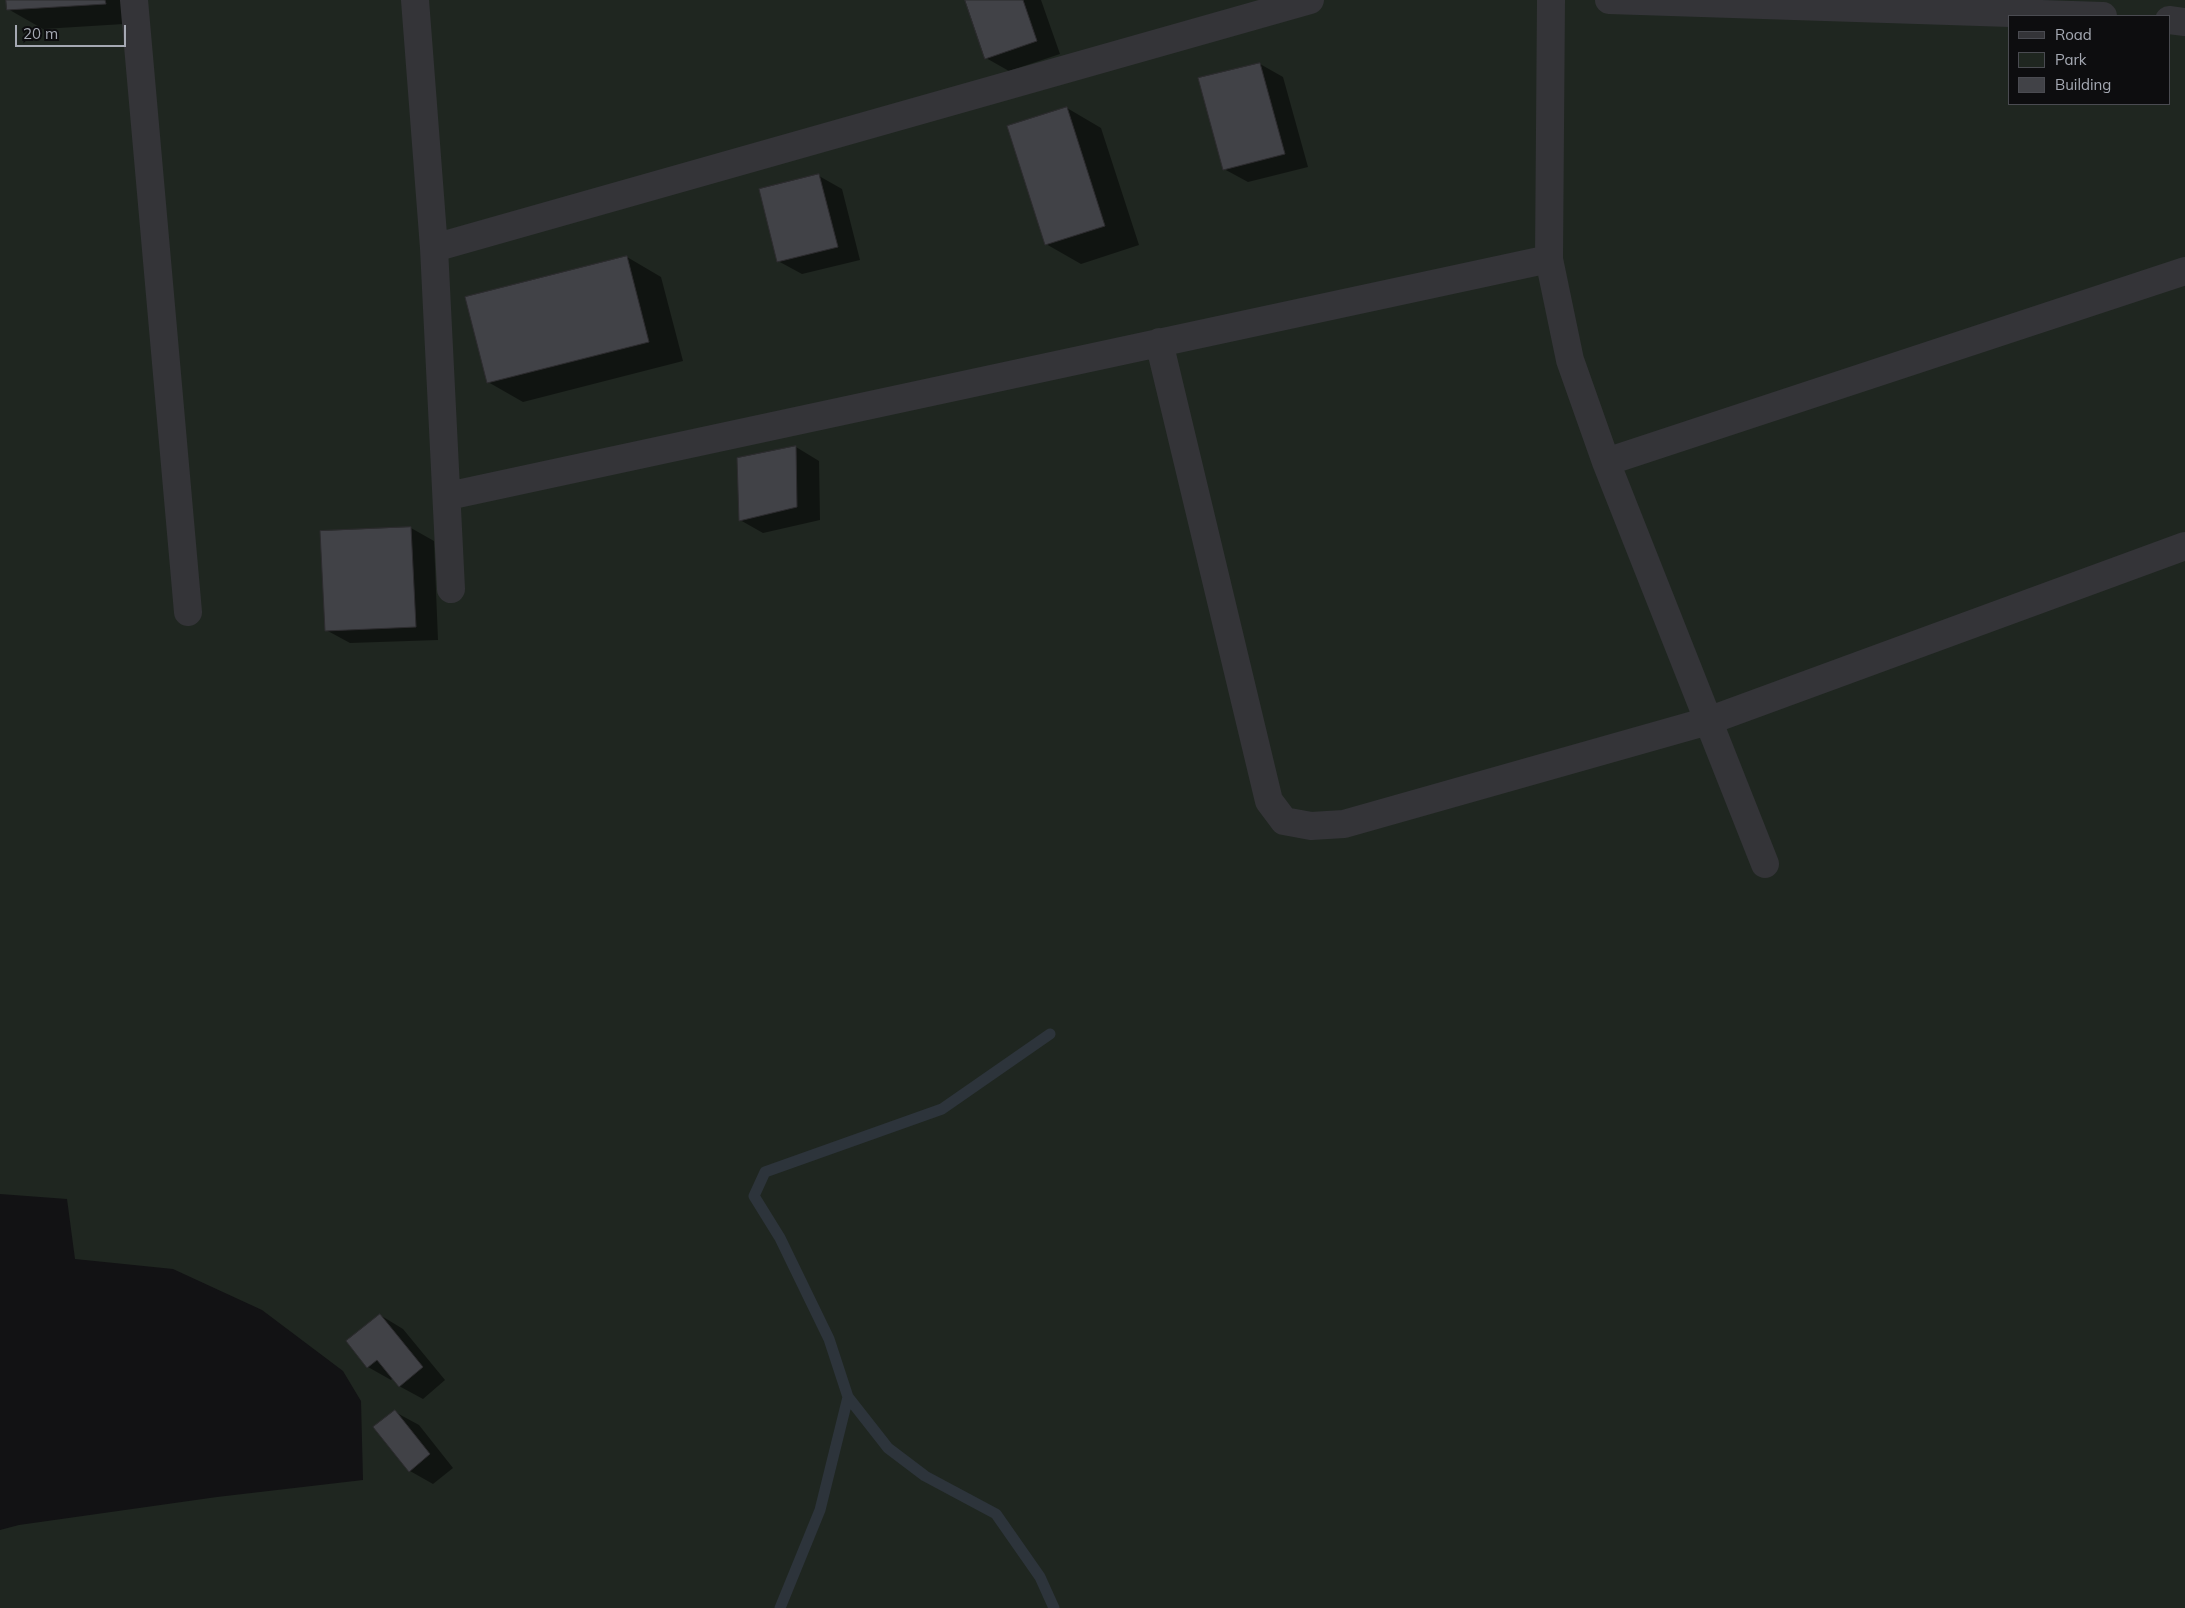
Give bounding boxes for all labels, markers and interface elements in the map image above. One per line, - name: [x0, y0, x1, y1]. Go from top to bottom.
- scale bar: [18, 15, 129, 47]
- legend: [2008, 15, 2170, 105]
- text: 20 m: [23, 24, 58, 43]
- text: Road: [2055, 25, 2092, 44]
- text: Park: [2055, 50, 2087, 69]
- text: Building: [2055, 75, 2111, 94]

